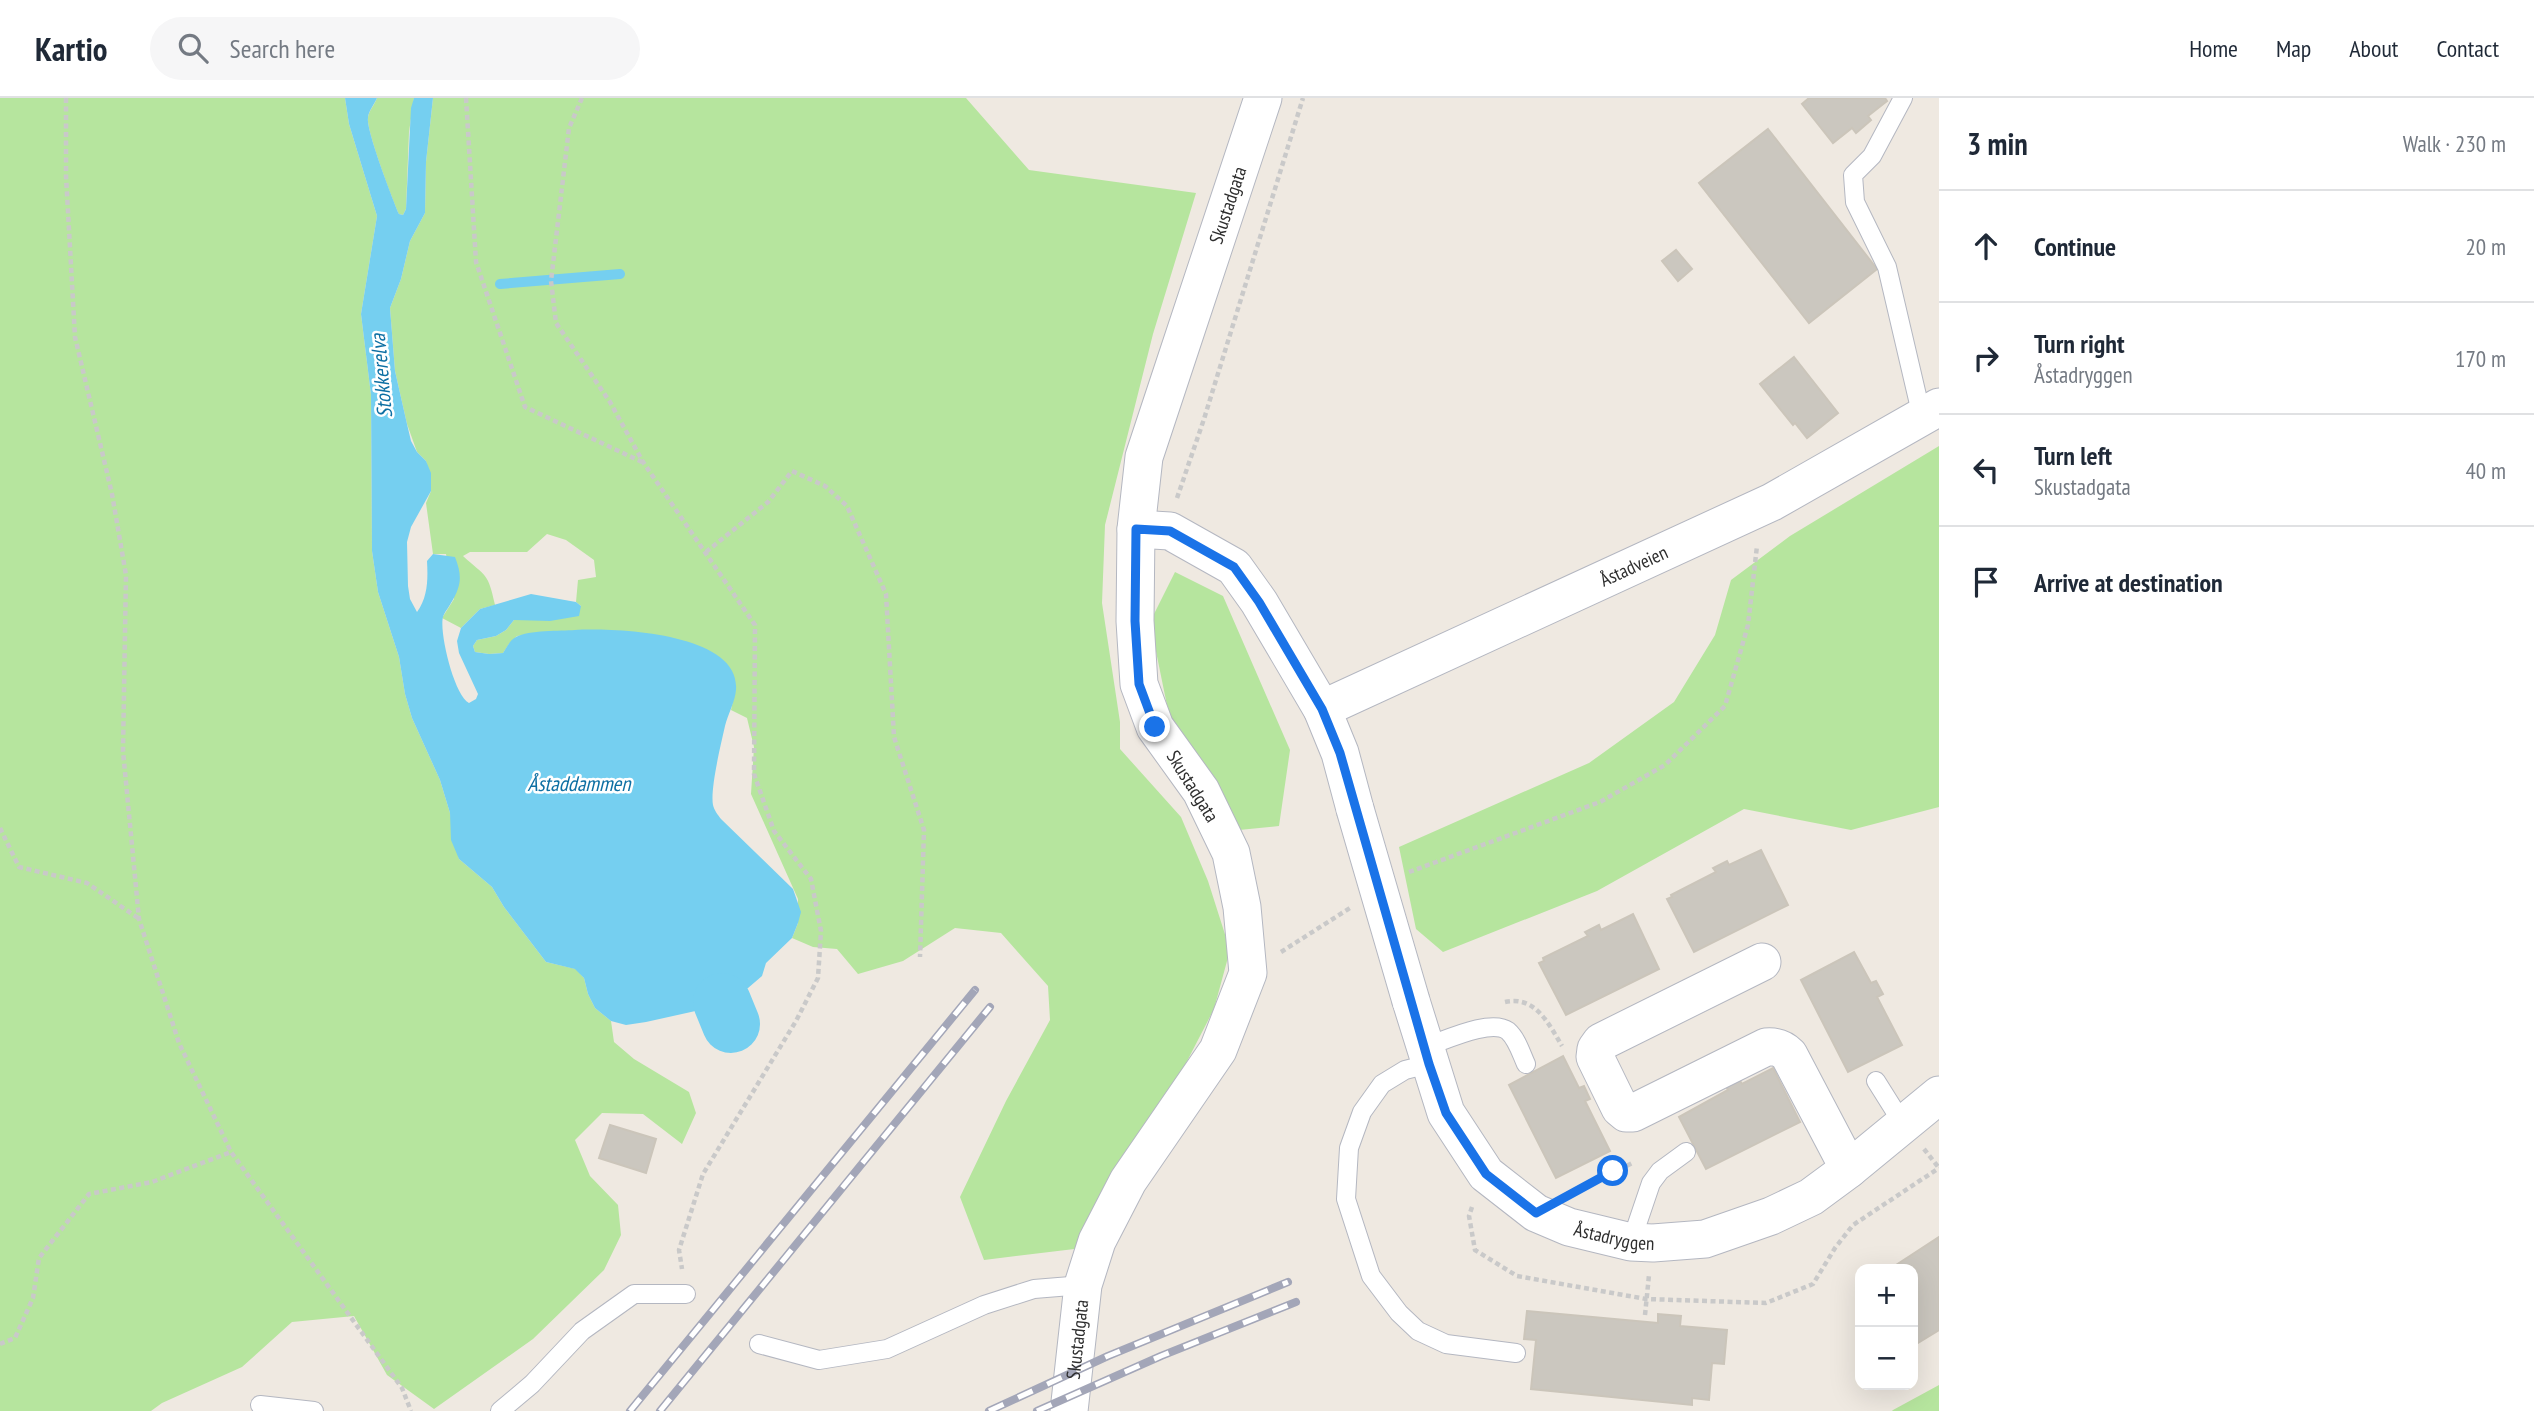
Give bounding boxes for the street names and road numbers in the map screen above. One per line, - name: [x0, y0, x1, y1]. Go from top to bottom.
- street label: Skustadgata: [1204, 163, 1251, 247]
- street label: Åstadveien: [1596, 540, 1671, 592]
- street label: Skustadgata: [1162, 746, 1224, 826]
- street label: Åstadryggen: [1572, 1217, 1655, 1255]
- street label: Skustadgata: [1061, 1298, 1093, 1380]

